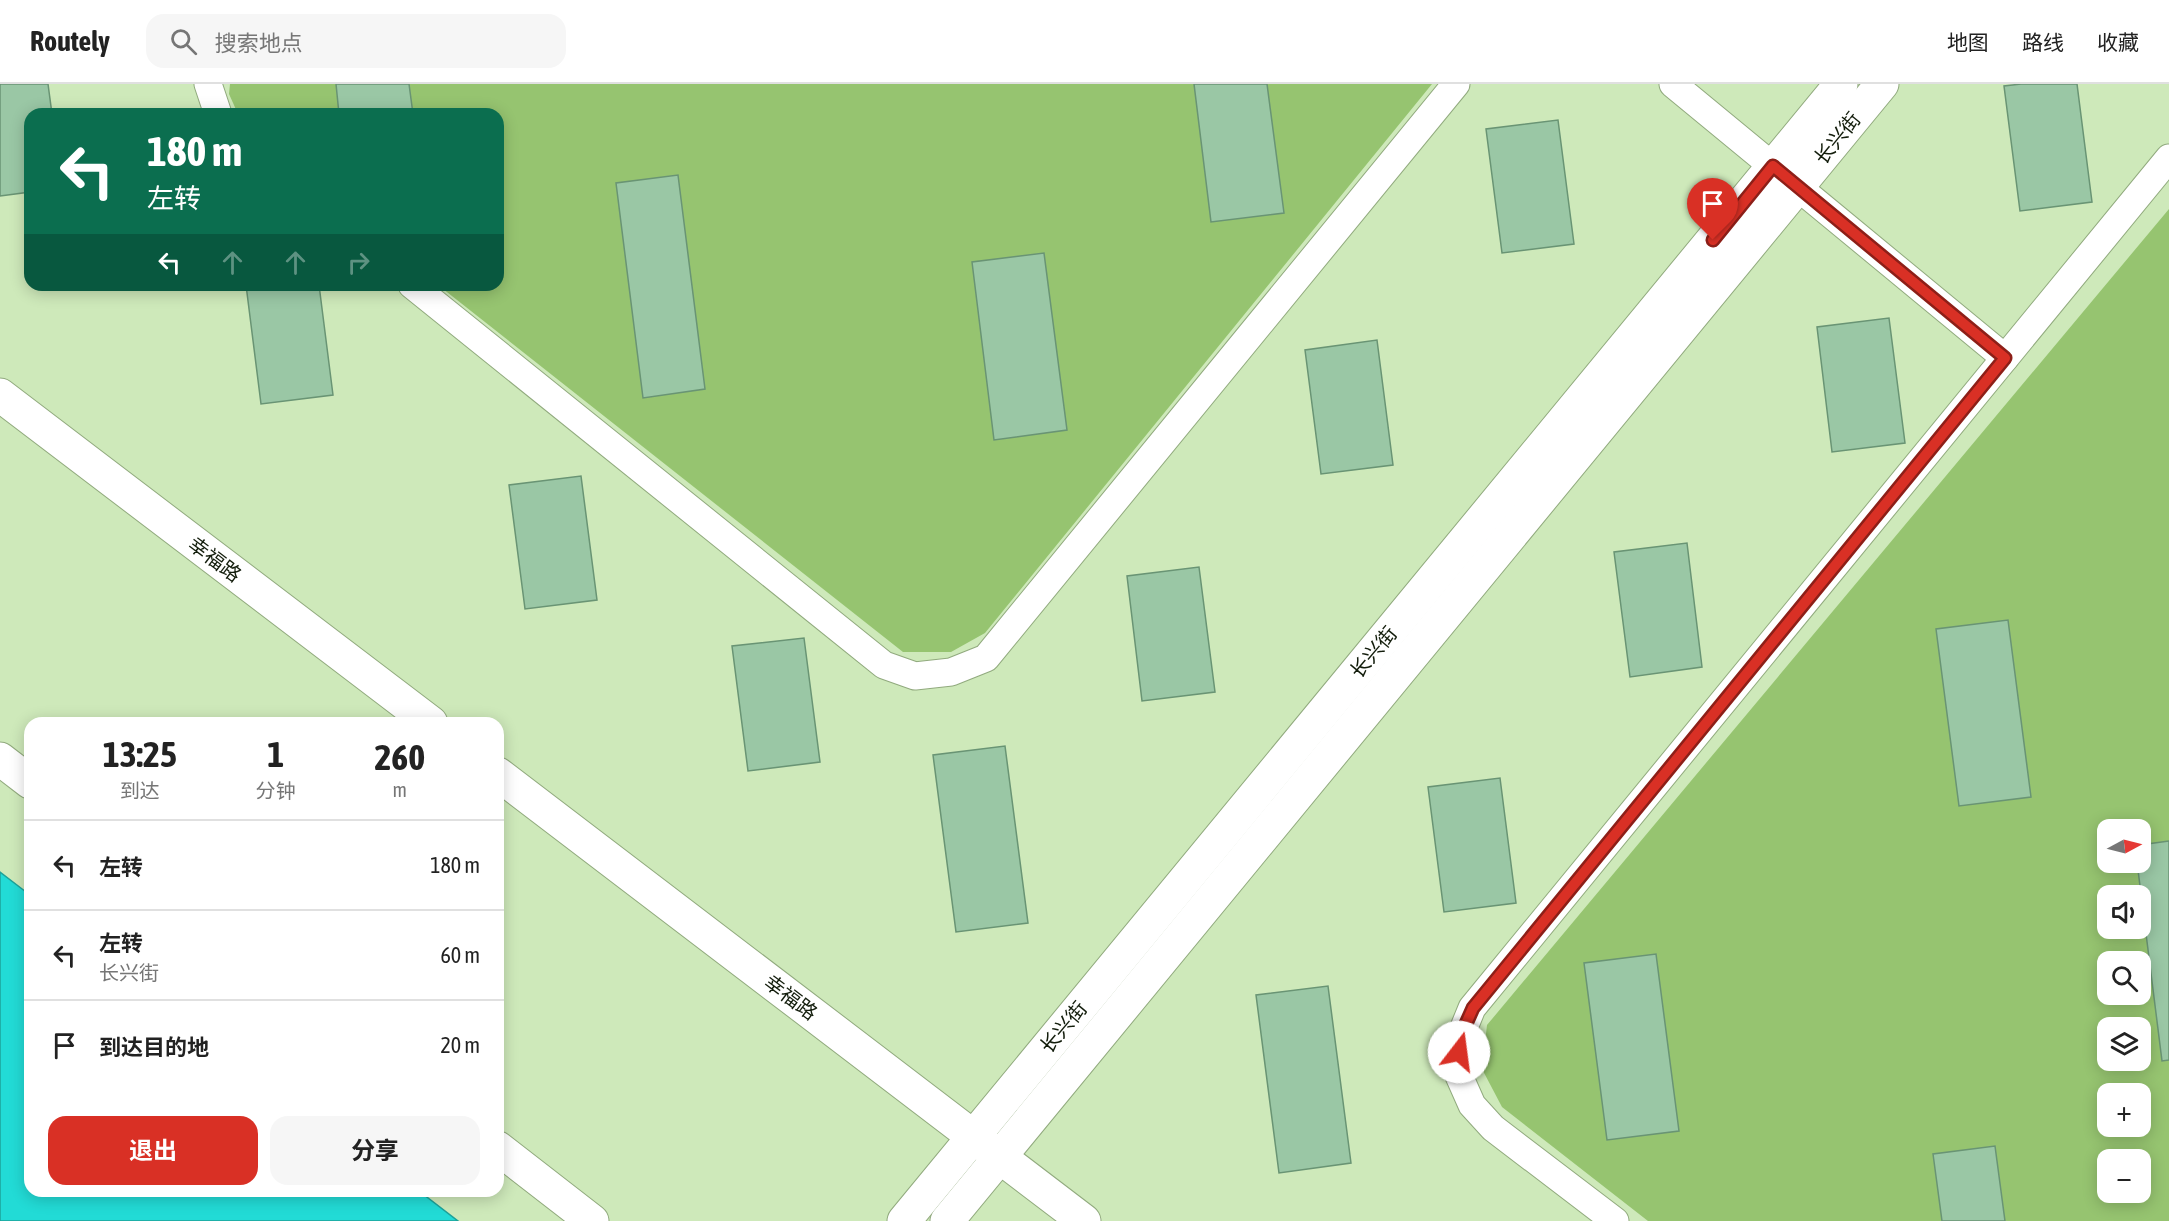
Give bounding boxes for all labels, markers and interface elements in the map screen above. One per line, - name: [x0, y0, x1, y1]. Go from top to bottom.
- search box: [146, 14, 566, 68]
- text: Routely: [30, 25, 110, 57]
- icon: search: [167, 25, 200, 58]
- text: 搜索地点: [215, 30, 303, 56]
- text: 地图: [1947, 30, 1989, 54]
- text: 路线: [2022, 30, 2064, 54]
- text: 收藏: [2097, 30, 2139, 54]
- street label: 长兴街: [1809, 107, 1865, 169]
- text: 180 m: [147, 127, 242, 175]
- icon: left: [48, 132, 126, 210]
- pin: [1687, 178, 1738, 240]
- text: 左转: [147, 183, 201, 214]
- icon: arrive: [1696, 187, 1729, 220]
- icon: left: [153, 246, 186, 279]
- icon: ahead: [216, 246, 249, 279]
- icon: ahead: [279, 246, 312, 279]
- icon: right: [342, 246, 375, 279]
- street label: 幸福路: [184, 532, 246, 586]
- street label: 长兴街: [1345, 622, 1401, 682]
- text: 13:25: [103, 733, 177, 775]
- text: 1: [267, 733, 284, 775]
- text: 260: [374, 736, 425, 778]
- text: m: [393, 778, 407, 801]
- text: 到达: [120, 779, 160, 802]
- text: 分钟: [256, 779, 296, 802]
- north arrow: [2097, 819, 2151, 873]
- map controls: [2097, 819, 2151, 1203]
- icon: left: [48, 849, 81, 882]
- text: 180 m: [430, 852, 480, 878]
- text: 左转: [99, 854, 143, 880]
- button: sound: [2097, 885, 2151, 939]
- text: 左转: [99, 930, 143, 956]
- icon: left: [48, 939, 81, 972]
- text: 60 m: [440, 942, 480, 968]
- button: search: [2097, 951, 2151, 1005]
- text: 长兴街: [99, 961, 159, 984]
- street label: 幸福路: [760, 970, 822, 1024]
- street label: 长兴街: [1035, 997, 1091, 1057]
- button: layers: [2097, 1017, 2151, 1071]
- position arrow: [1427, 1020, 1491, 1084]
- icon: arrive: [48, 1029, 81, 1062]
- text: 20 m: [440, 1032, 480, 1058]
- text: 到达目的地: [99, 1034, 209, 1060]
- button: +: [2097, 1083, 2151, 1137]
- button: 退出: [48, 1116, 258, 1185]
- button: 分享: [270, 1116, 480, 1185]
- button: −: [2097, 1149, 2151, 1203]

